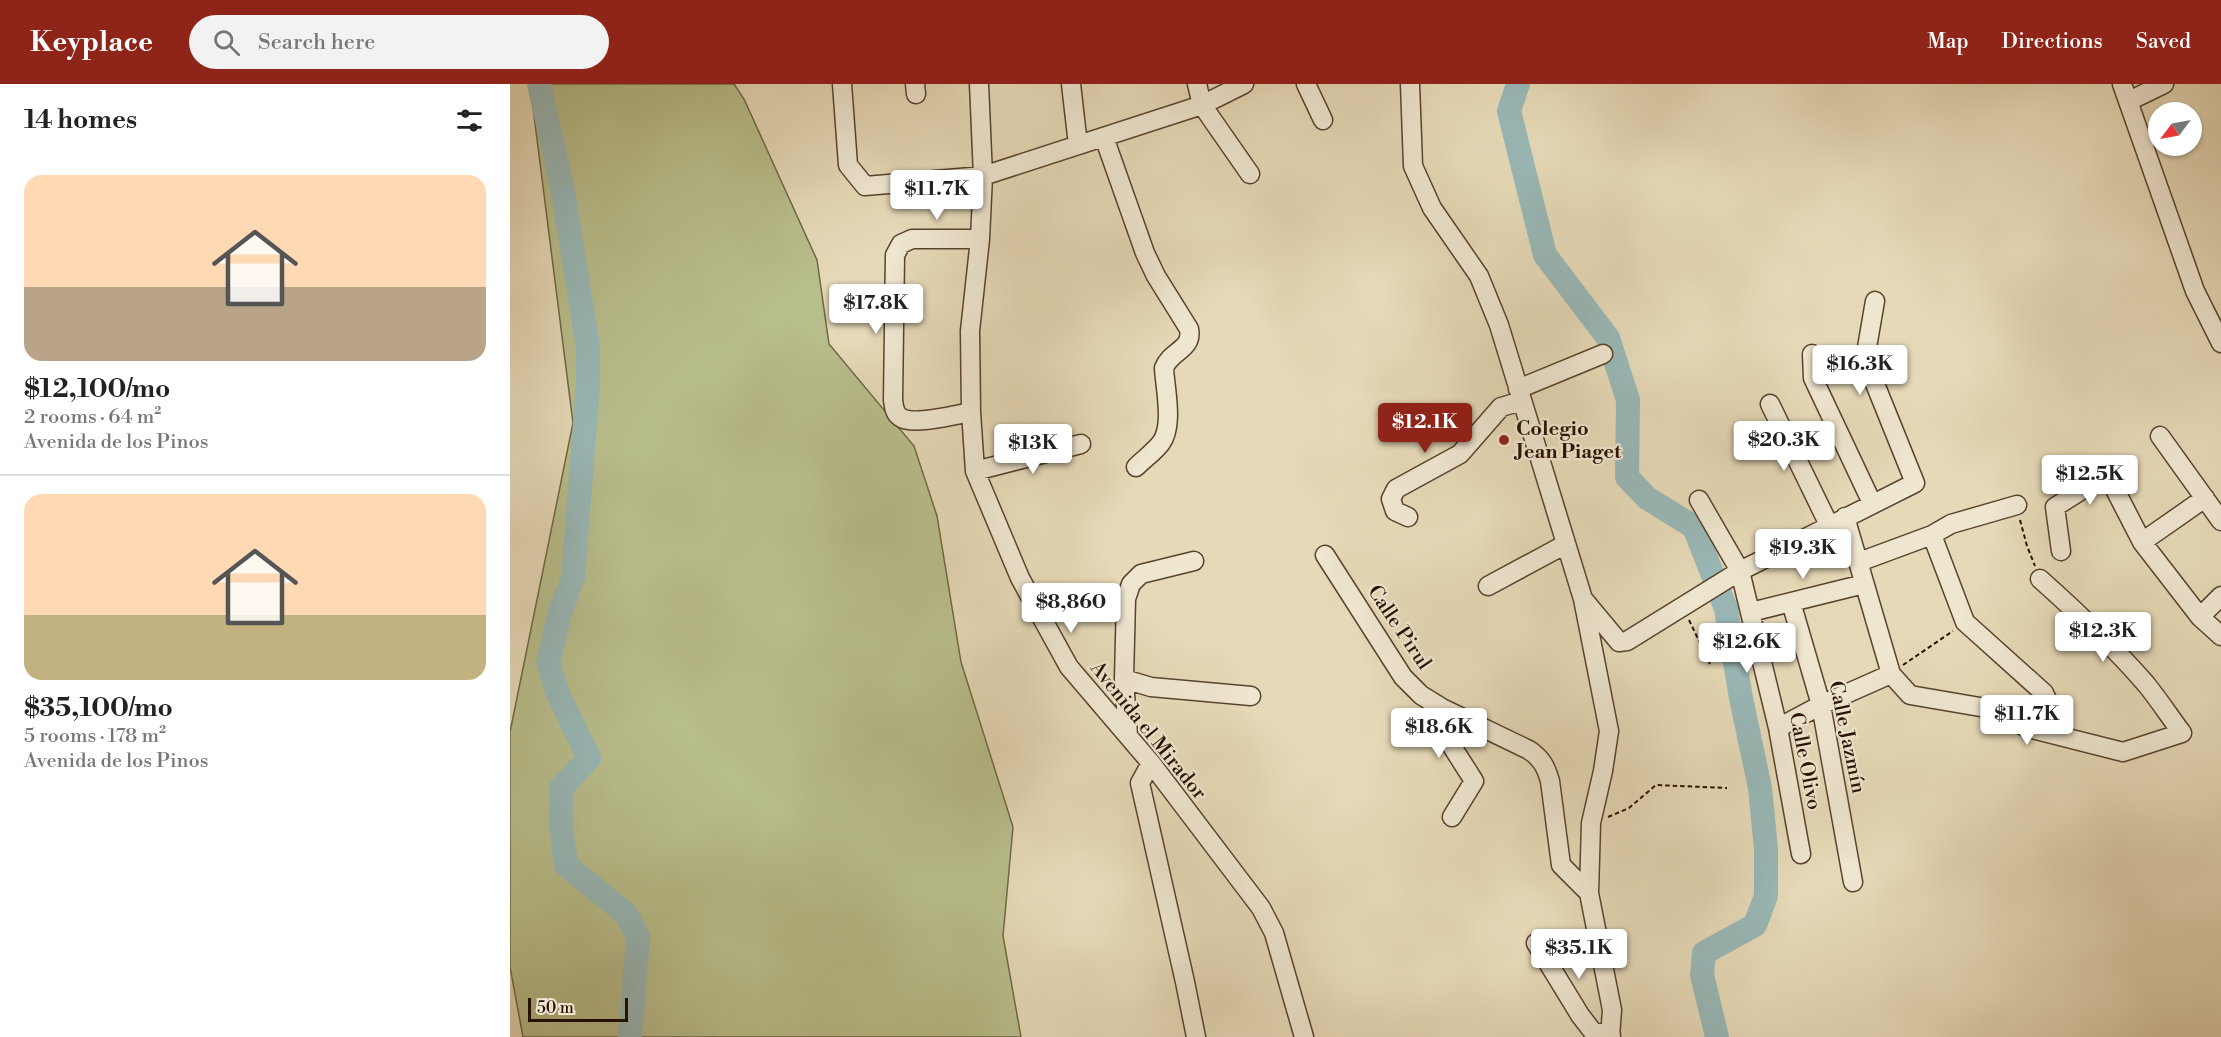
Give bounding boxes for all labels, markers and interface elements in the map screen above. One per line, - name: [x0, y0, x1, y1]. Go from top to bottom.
- search box: [189, 15, 609, 69]
- text: Keyplace: [30, 25, 153, 60]
- icon: search: [210, 26, 243, 59]
- text: Search here: [258, 29, 375, 56]
- text: Map: [1927, 29, 1969, 55]
- text: Directions: [2002, 29, 2103, 55]
- text: Saved: [2136, 29, 2191, 55]
- north arrow: [2148, 102, 2202, 156]
- map controls: [2148, 102, 2202, 156]
- text: 14 homes: [24, 104, 137, 136]
- icon: filters: [453, 104, 486, 137]
- pin: $11.7K: [888, 170, 986, 221]
- text: $11.7K: [904, 177, 970, 202]
- icon: home: [201, 214, 309, 322]
- pin: $17.8K: [827, 284, 925, 335]
- text: $17.8K: [843, 291, 909, 316]
- pin: $16.3K: [1811, 345, 1909, 396]
- text: $16.3K: [1826, 352, 1894, 377]
- text: $12,100/mo: [24, 373, 170, 405]
- pin: $12.1K: [1376, 403, 1474, 454]
- text: 2 rooms · 64 m²: [24, 405, 161, 430]
- text: $12.1K: [1392, 410, 1458, 435]
- place label: Colegio Jean Piaget: [1513, 417, 1622, 465]
- pin: $20.3K: [1735, 421, 1833, 472]
- pin: $13K: [997, 424, 1069, 475]
- text: $20.3K: [1748, 428, 1820, 453]
- text: Avenida de los Pinos: [24, 430, 208, 455]
- text: $13K: [1008, 431, 1058, 456]
- marker: Colegio Jean Piaget: [1497, 433, 1511, 447]
- pin: $12.5K: [2041, 455, 2139, 506]
- text: $12.5K: [2056, 462, 2124, 487]
- pin: $19.3K: [1754, 529, 1852, 580]
- icon: home: [201, 533, 309, 641]
- text: $19.3K: [1769, 536, 1837, 561]
- street label: Calle Pirul: [1361, 581, 1436, 675]
- pin: $8,860: [1022, 583, 1120, 634]
- text: $8,860: [1036, 590, 1106, 615]
- pin: $12.3K: [2054, 612, 2152, 663]
- text: $12.3K: [2069, 619, 2137, 644]
- pin: $12.6K: [1698, 623, 1796, 674]
- text: $12.6K: [1713, 630, 1781, 655]
- street label: Avenida el Mirador: [1084, 656, 1212, 806]
- street label: Calle Jazmín: [1822, 679, 1871, 796]
- text: $35,100/mo: [24, 692, 173, 724]
- pin: $11.7K: [1978, 695, 2076, 746]
- text: $11.7K: [1994, 702, 2060, 727]
- pin: $18.6K: [1390, 708, 1488, 759]
- street label: Calle Olivo: [1783, 710, 1826, 812]
- text: $18.6K: [1405, 715, 1473, 740]
- text: 5 rooms · 178 m²: [24, 724, 166, 749]
- text: Avenida de los Pinos: [24, 749, 208, 774]
- pin: $35.1K: [1530, 929, 1628, 980]
- text: $35.1K: [1545, 936, 1613, 961]
- scale bar: [528, 995, 628, 1022]
- text: 50 m: [537, 998, 574, 1018]

